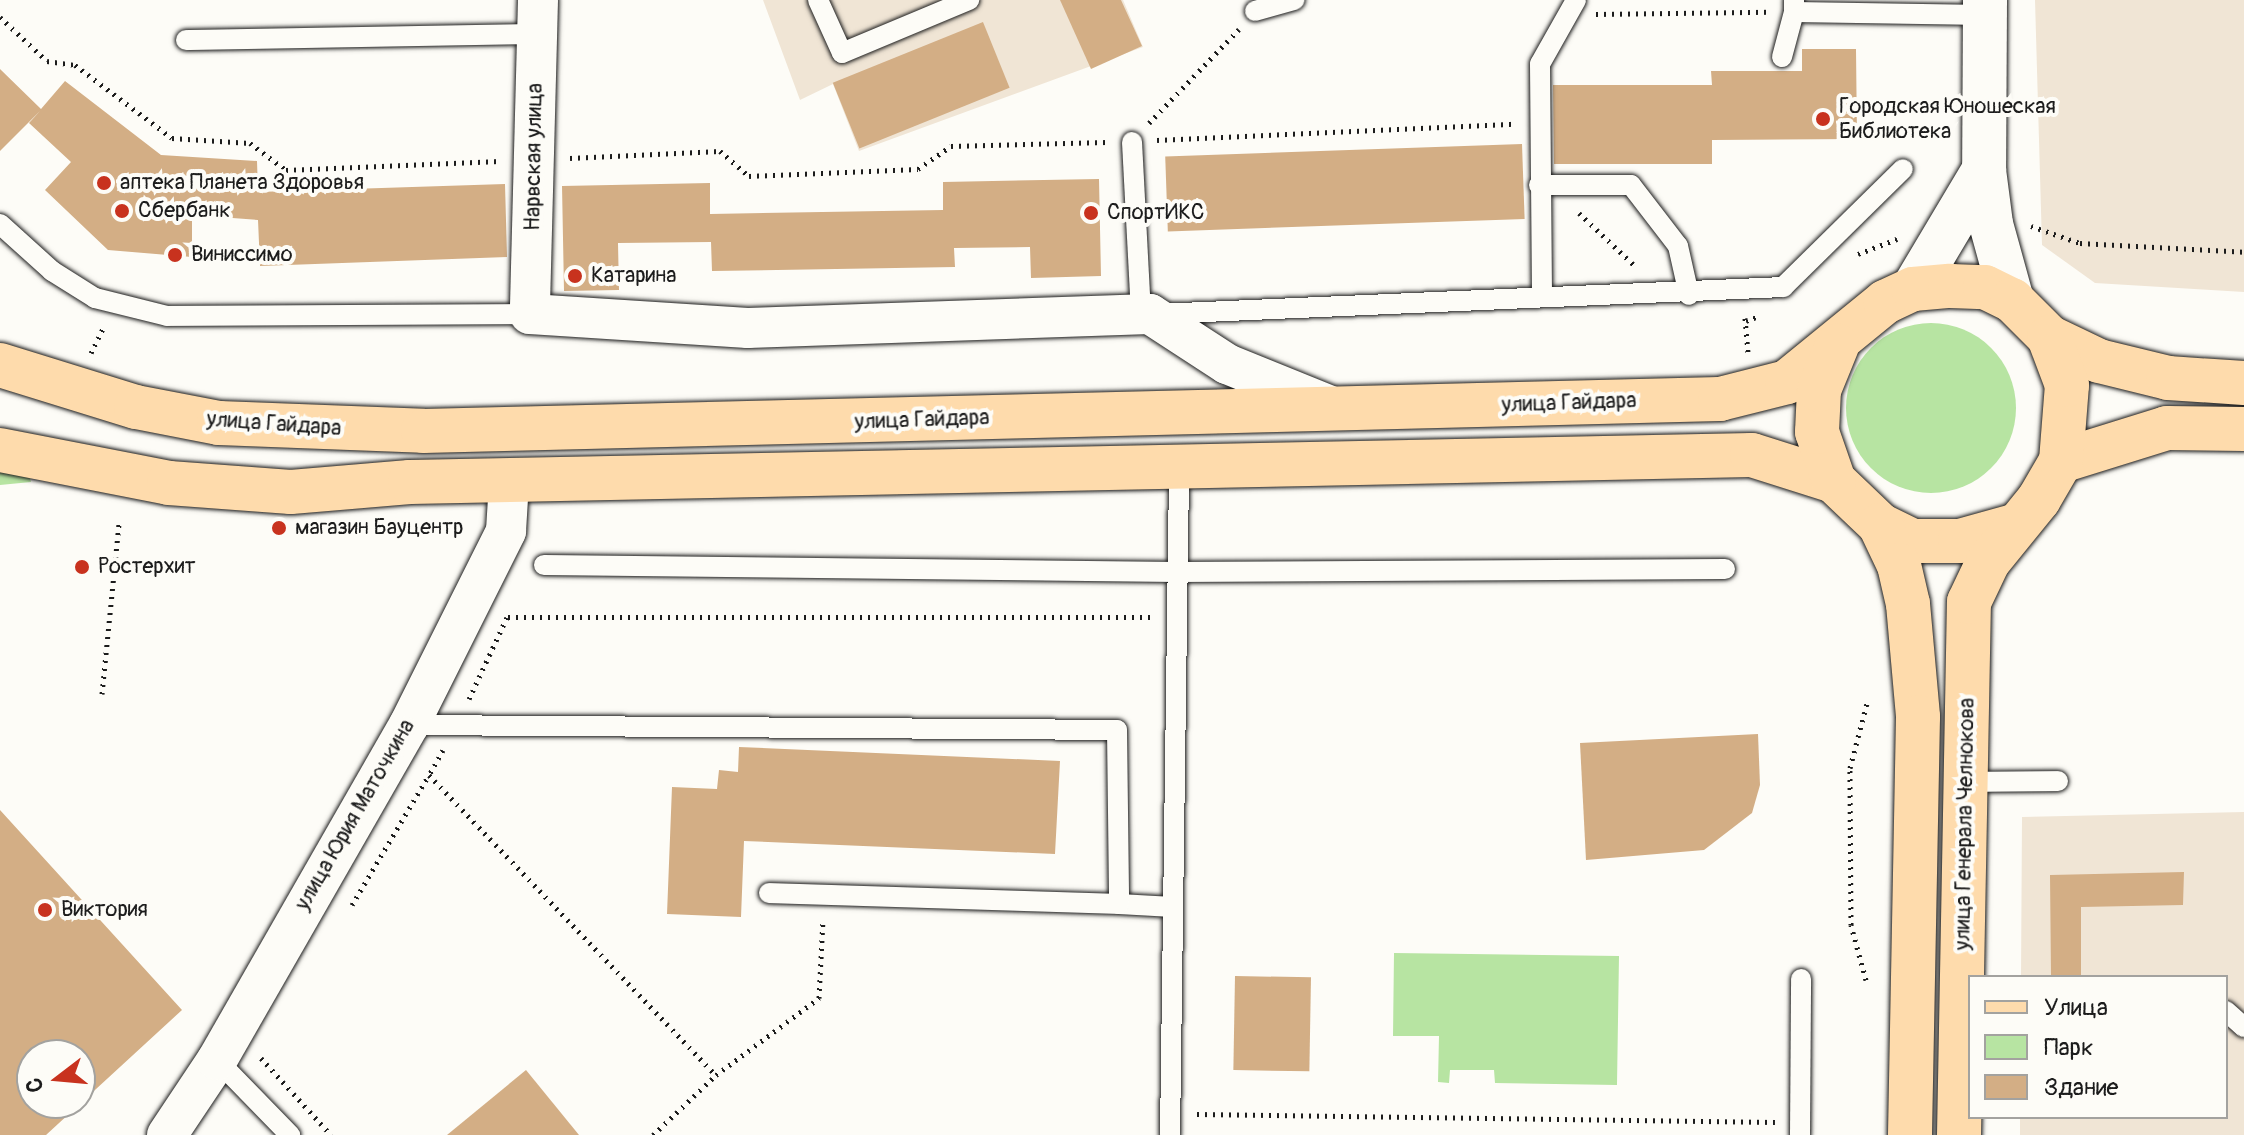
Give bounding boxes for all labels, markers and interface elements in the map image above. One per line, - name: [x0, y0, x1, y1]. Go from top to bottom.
- street label: Нарвская улица: [520, 83, 548, 231]
- place label: Городская Юношеская Библиотека: [1839, 93, 2056, 144]
- marker: Городская Юношеская Библиотека: [1814, 110, 1832, 128]
- place label: аптека Планета Здоровья: [120, 170, 364, 196]
- marker: аптека Планета Здоровья: [95, 174, 113, 192]
- place label: Сбербанк: [138, 198, 231, 224]
- place label: СпортИКС: [1107, 200, 1204, 226]
- marker: Сбербанк: [113, 202, 131, 220]
- marker: СпортИКС: [1082, 204, 1100, 222]
- place label: Виниссимо: [191, 242, 292, 268]
- marker: Виниссимо: [166, 246, 184, 264]
- place label: Катарина: [591, 263, 677, 289]
- marker: Катарина: [566, 267, 584, 285]
- street label: улица Гайдара: [1501, 387, 1637, 419]
- street label: улица Гайдара: [854, 404, 990, 436]
- street label: улица Гайдара: [206, 406, 342, 442]
- place label: магазин Бауцентр: [295, 515, 463, 541]
- marker: магазин Бауцентр: [270, 519, 288, 537]
- place label: Ростерхит: [98, 554, 196, 580]
- marker: Ростерхит: [73, 558, 91, 576]
- street label: улица Генерала Челнокова: [1950, 697, 1980, 951]
- street label: улица Юрия Маточкина: [290, 715, 420, 915]
- place label: Виктория: [61, 897, 148, 923]
- marker: Виктория: [36, 901, 54, 919]
- legend: [1968, 975, 2228, 1119]
- text: Улица: [2044, 993, 2108, 1022]
- text: Парк: [2044, 1033, 2093, 1062]
- north arrow: [16, 1039, 96, 1119]
- text: Здание: [2044, 1073, 2118, 1102]
- text: С: [20, 1075, 50, 1095]

